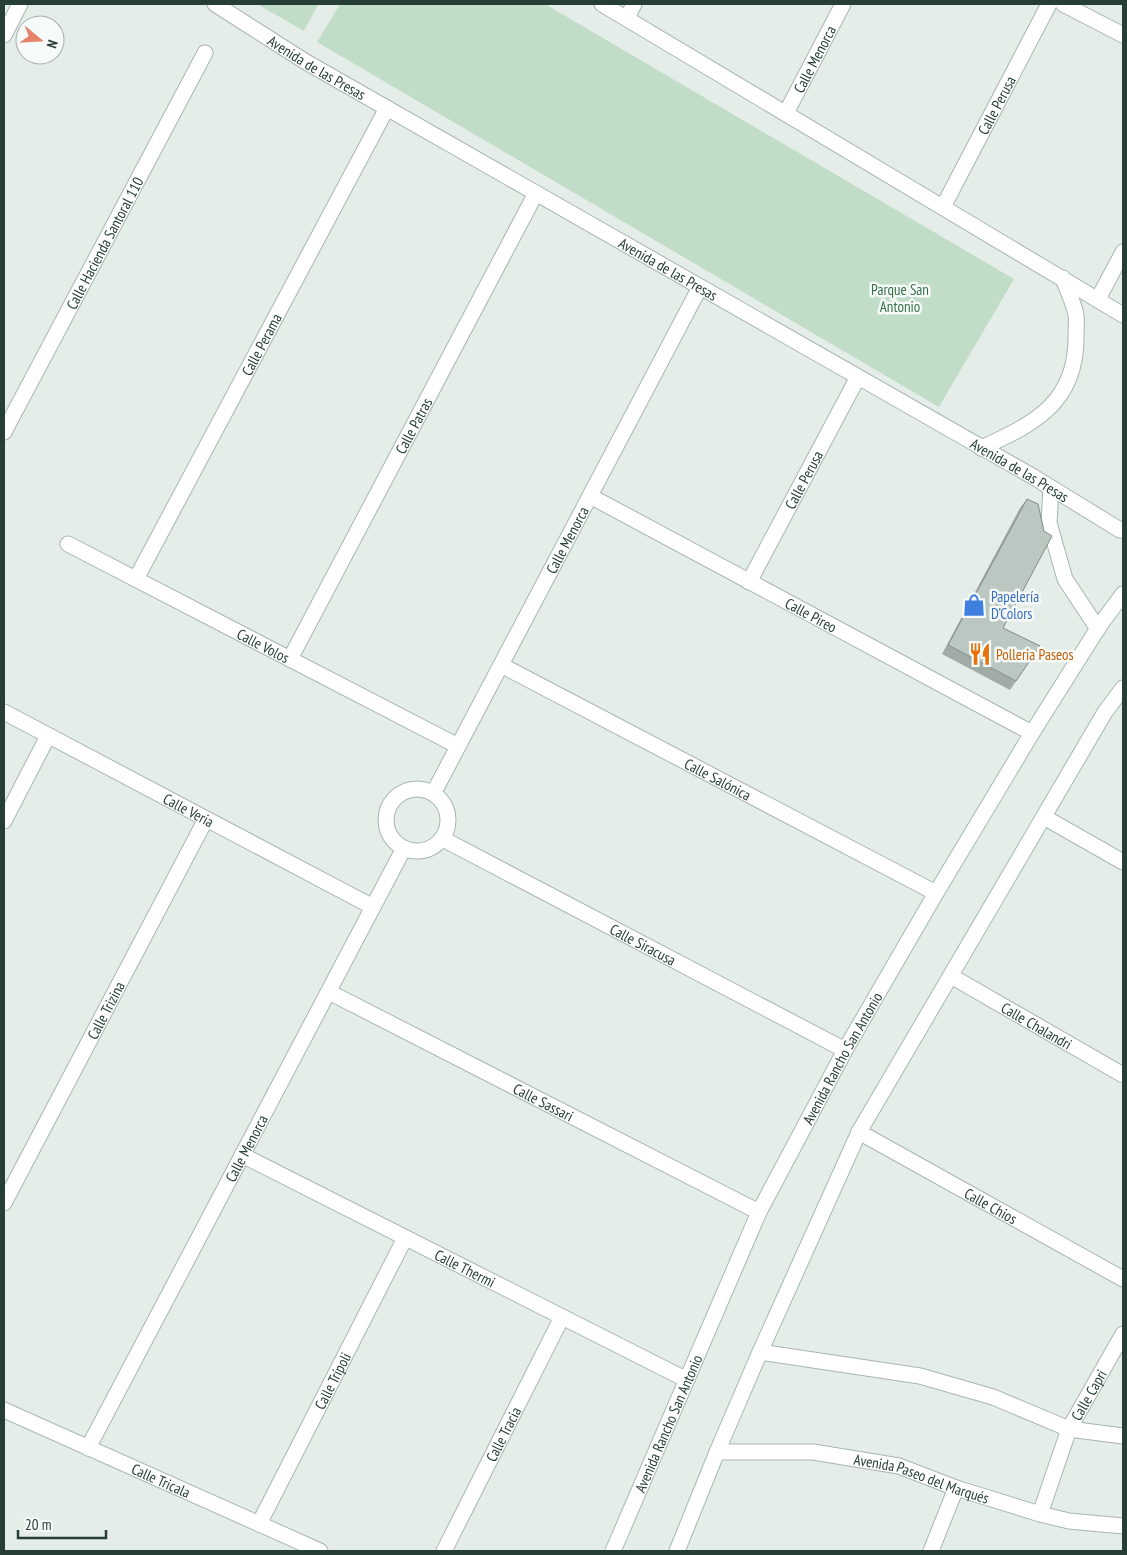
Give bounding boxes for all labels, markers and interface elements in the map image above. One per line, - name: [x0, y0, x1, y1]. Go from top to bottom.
- north arrow: [15, 15, 65, 65]
- street label: Calle Menorca: [789, 22, 840, 96]
- street label: Avenida de las Presas: [264, 31, 369, 104]
- text: N: [43, 38, 62, 50]
- street label: Calle Perusa: [973, 73, 1019, 138]
- street label: Calle Hacienda Santoral 110: [61, 173, 147, 312]
- street label: Avenida de las Presas: [615, 233, 721, 304]
- park label: Parque San Antonio: [871, 280, 929, 316]
- street label: Calle Perama: [237, 310, 285, 379]
- street label: Calle Patras: [391, 394, 436, 457]
- street label: Avenida de las Presas: [967, 434, 1073, 506]
- street label: Calle Perusa: [780, 447, 827, 512]
- street label: Calle Menorca: [541, 503, 592, 577]
- place label: Papelería D’Colors: [991, 587, 1039, 623]
- shop icon: Papelería D’Colors: [961, 592, 987, 618]
- street label: Calle Pireo: [782, 593, 840, 636]
- street label: Calle Volos: [234, 624, 293, 667]
- restaurant icon: Polleria Paseos: [967, 641, 993, 667]
- place label: Polleria Paseos: [996, 645, 1074, 664]
- street label: Calle Salónica: [681, 753, 755, 804]
- street label: Calle Veria: [160, 789, 217, 831]
- street label: Calle Siracusa: [607, 919, 679, 969]
- street label: Calle Trizina: [82, 978, 129, 1042]
- street label: Avenida Rancho San Antonio: [798, 989, 886, 1127]
- street label: Calle Chalandri: [998, 998, 1076, 1053]
- street label: Calle Sassari: [510, 1078, 577, 1125]
- street label: Calle Menorca: [220, 1111, 271, 1185]
- street label: Calle Chios: [961, 1183, 1021, 1228]
- street label: Calle Thermi: [432, 1245, 499, 1291]
- street label: Calle Trípoli: [310, 1349, 355, 1412]
- street label: Avenida Rancho San Antonio: [630, 1352, 706, 1495]
- street label: Calle Capri: [1066, 1366, 1110, 1424]
- street label: Calle Tracia: [481, 1403, 525, 1465]
- street label: Avenida Paseo del Marqués: [853, 1449, 991, 1507]
- street label: Calle Tricala: [129, 1459, 193, 1501]
- scale bar: [18, 1508, 105, 1540]
- text: 20 m: [25, 1515, 51, 1534]

